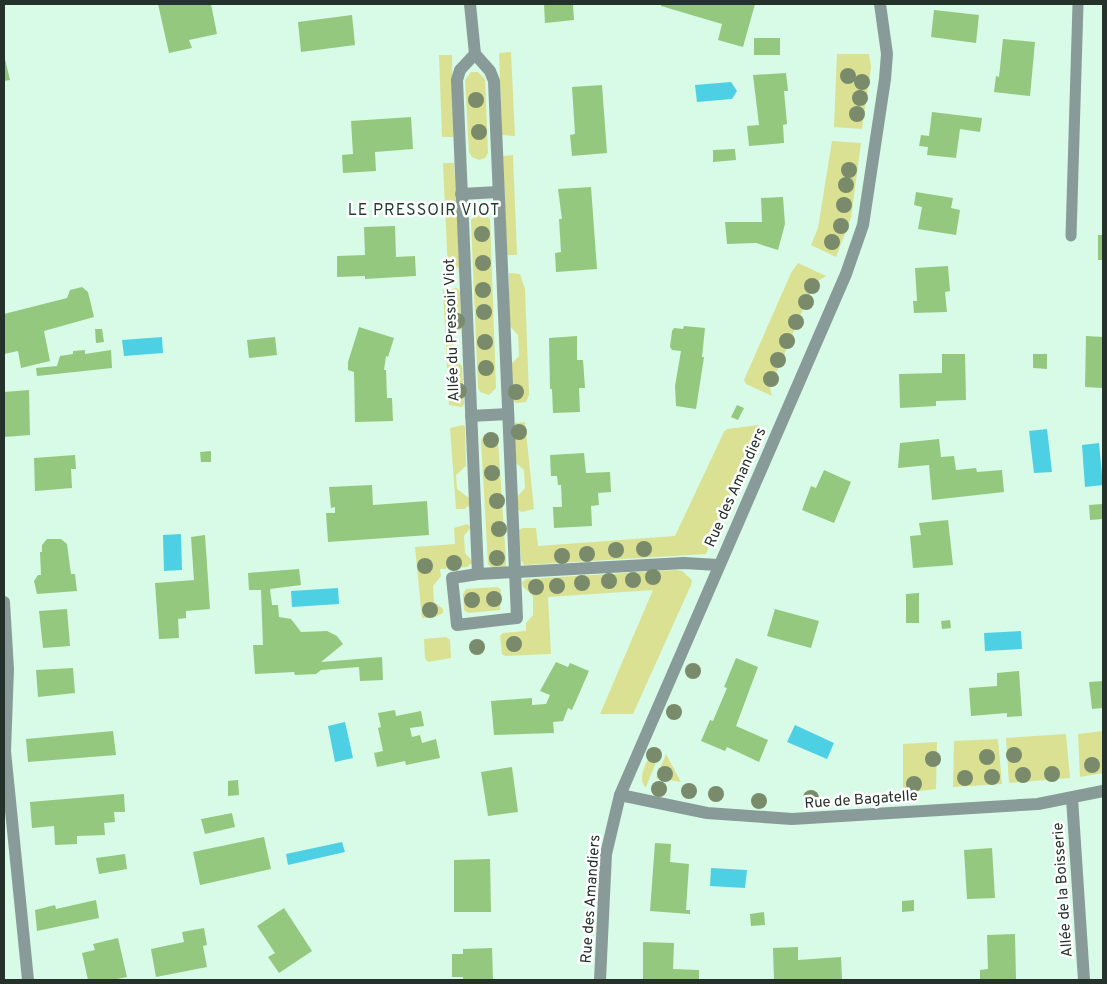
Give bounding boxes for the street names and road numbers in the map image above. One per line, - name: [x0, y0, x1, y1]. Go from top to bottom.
- street label: Allée du Pressoir Viot: [441, 258, 464, 402]
- street label: Rue des Amandiers: [701, 425, 771, 550]
- street label: Rue de Bagatelle: [804, 787, 918, 814]
- street label: Allée de la Boisserie: [1049, 822, 1078, 958]
- street label: Rue des Amandiers: [578, 834, 605, 964]

